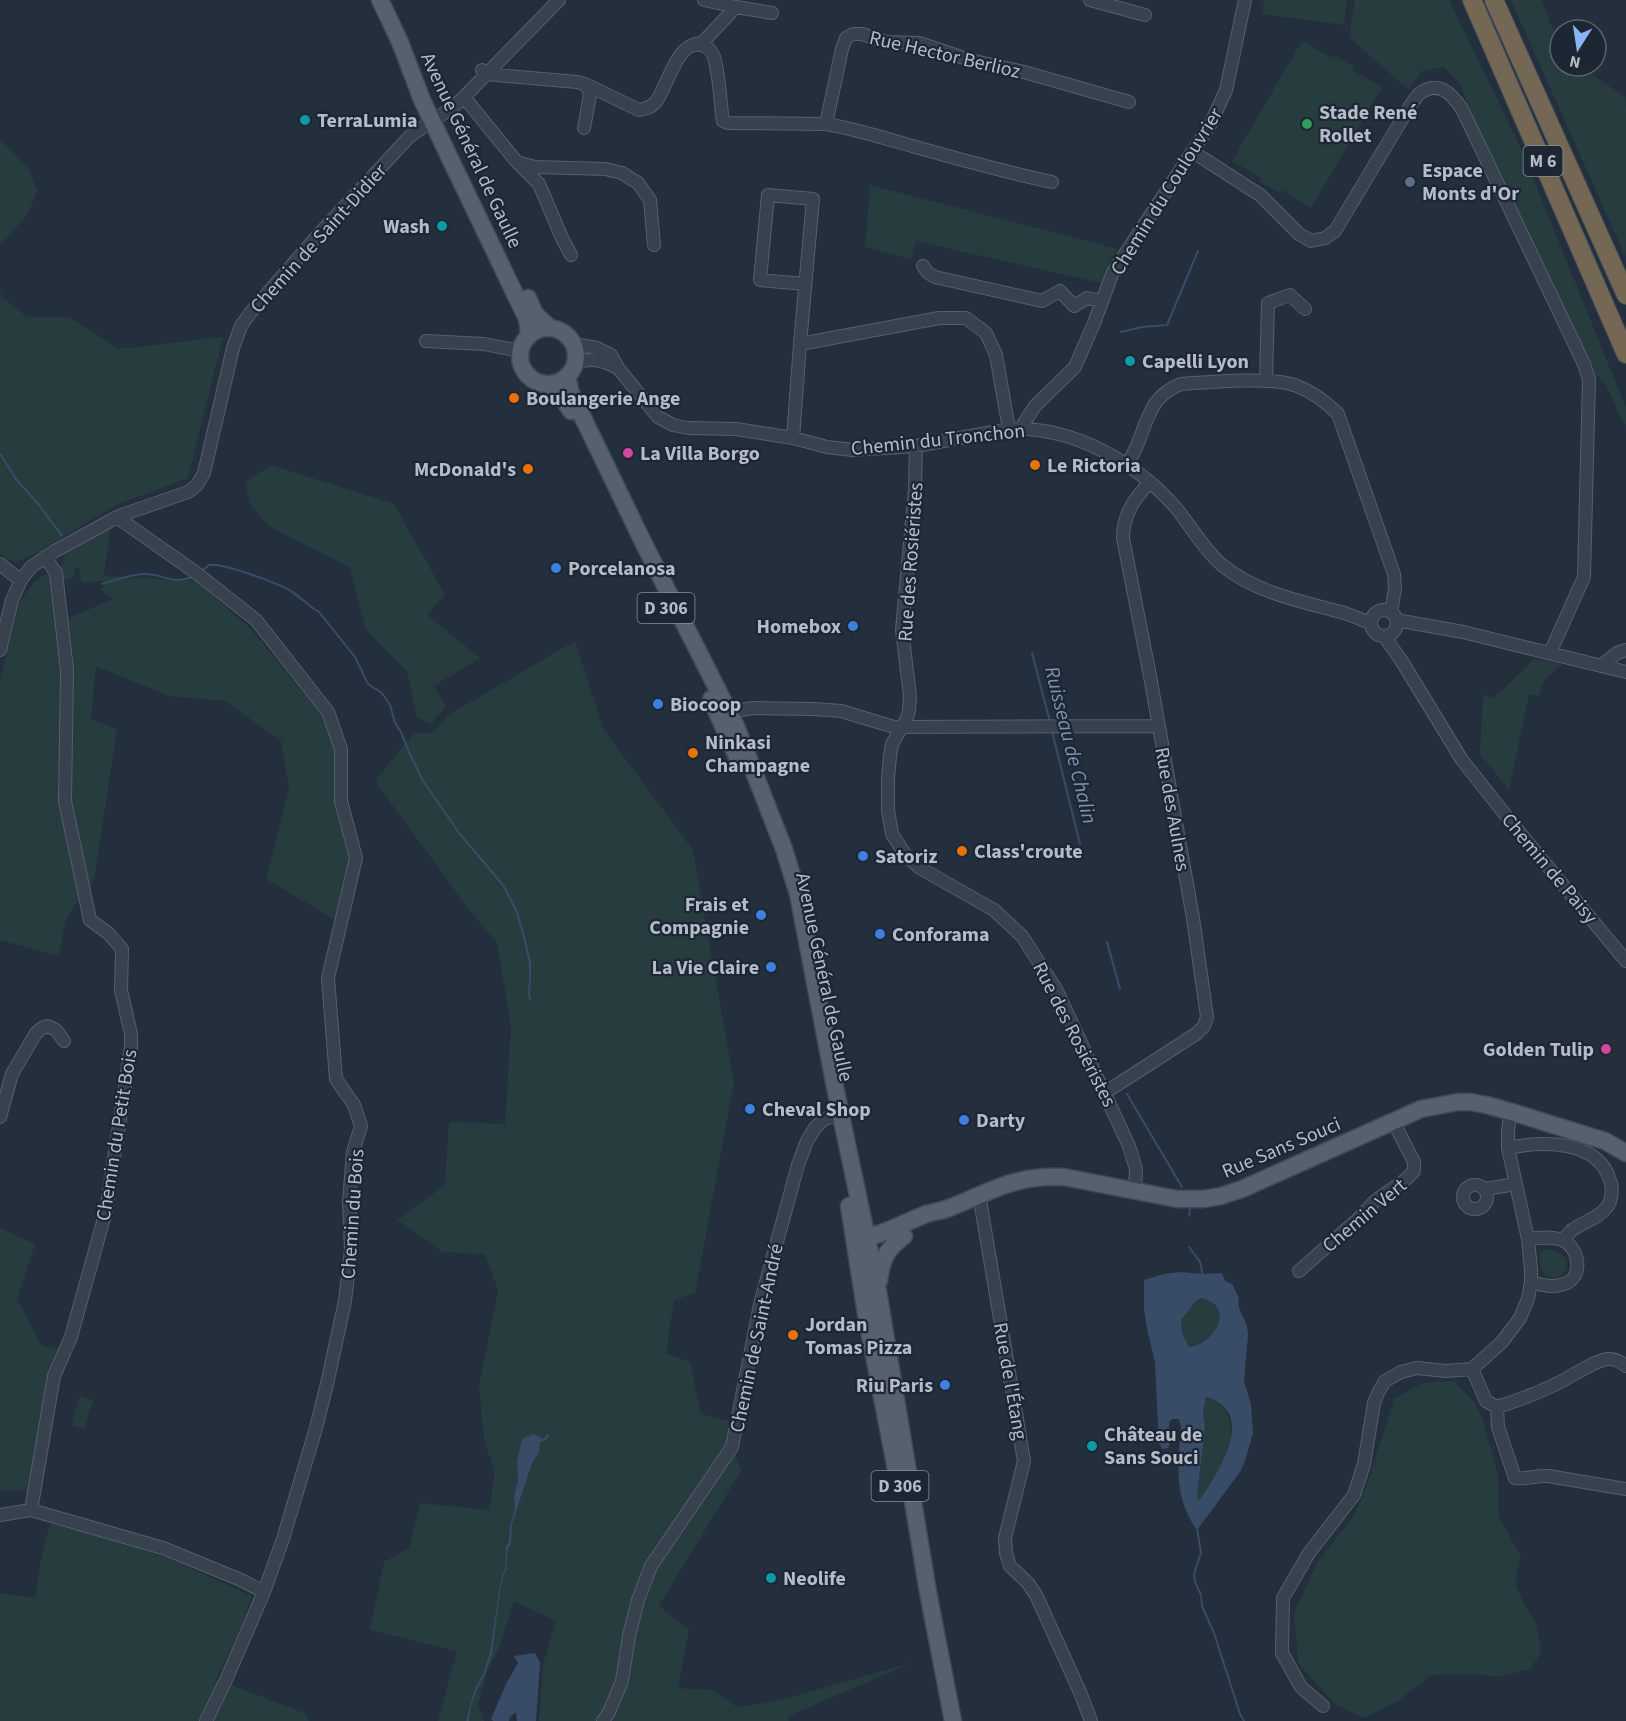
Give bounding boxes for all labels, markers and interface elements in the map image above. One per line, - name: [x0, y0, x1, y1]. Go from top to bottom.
- north arrow: [1548, 18, 1608, 78]
- street label: Rue Hector Berlioz: [867, 24, 1023, 86]
- street label: Avenue Général de Gaulle: [413, 48, 529, 253]
- text: N: [1568, 50, 1583, 74]
- place label: Stade René Rollet: [1319, 99, 1417, 150]
- street label: Chemin du Coulouvrier: [1104, 102, 1230, 281]
- place label: TerraLumia: [317, 107, 418, 135]
- marker: TerraLumia: [298, 113, 312, 127]
- marker: Stade René Rollet: [1300, 117, 1314, 131]
- road number: M 6: [1524, 146, 1562, 176]
- place label: Espace Monts d'Or: [1422, 157, 1519, 208]
- street label: Chemin de Saint-Didier: [244, 158, 394, 320]
- marker: Espace Monts d'Or: [1403, 175, 1417, 189]
- place label: Wash: [383, 213, 430, 241]
- marker: Wash: [435, 219, 449, 233]
- place label: Capelli Lyon: [1142, 348, 1249, 376]
- marker: Capelli Lyon: [1123, 354, 1137, 368]
- place label: Boulangerie Ange: [526, 385, 680, 413]
- marker: Boulangerie Ange: [507, 391, 521, 405]
- street label: Chemin du Tronchon: [850, 417, 1026, 463]
- place label: La Villa Borgo: [640, 440, 760, 468]
- marker: La Villa Borgo: [621, 446, 635, 460]
- place label: Le Rictoria: [1047, 452, 1141, 480]
- place label: McDonald's: [414, 456, 516, 484]
- marker: Le Rictoria: [1028, 458, 1042, 472]
- marker: McDonald's: [521, 462, 535, 476]
- street label: Rue des Rosiéristes: [891, 482, 931, 643]
- place label: Porcelanosa: [568, 555, 676, 583]
- marker: Porcelanosa: [549, 561, 563, 575]
- road number: D 306: [638, 593, 694, 623]
- place label: Homebox: [757, 613, 841, 641]
- marker: Homebox: [846, 619, 860, 633]
- water label: Ruisseau de Chalin: [1037, 663, 1105, 827]
- place label: Biocoop: [670, 691, 741, 719]
- marker: Biocoop: [651, 697, 665, 711]
- place label: Ninkasi Champagne: [705, 729, 810, 780]
- street label: Rue des Aulnes: [1147, 745, 1197, 873]
- marker: Ninkasi Champagne: [686, 746, 700, 760]
- street label: Chemin de Paisy: [1495, 807, 1604, 931]
- place label: Class'croute: [974, 838, 1083, 866]
- place label: Satoriz: [875, 843, 937, 871]
- marker: Class'croute: [955, 844, 969, 858]
- marker: Satoriz: [856, 849, 870, 863]
- street label: Avenue Général de Gaulle: [788, 870, 860, 1084]
- place label: Frais et Compagnie: [649, 891, 749, 942]
- marker: Frais et Compagnie: [754, 908, 768, 922]
- place label: Conforama: [892, 921, 990, 949]
- marker: Conforama: [873, 927, 887, 941]
- place label: La Vie Claire: [652, 954, 759, 982]
- street label: Rue des Rosiéristes: [1025, 957, 1123, 1112]
- marker: La Vie Claire: [764, 960, 778, 974]
- place label: Golden Tulip: [1483, 1036, 1594, 1064]
- marker: Golden Tulip: [1599, 1042, 1613, 1056]
- street label: Chemin du Petit Bois: [90, 1047, 144, 1223]
- place label: Cheval Shop: [762, 1096, 871, 1124]
- marker: Cheval Shop: [743, 1102, 757, 1116]
- place label: Darty: [976, 1107, 1026, 1135]
- street label: Rue Sans Souci: [1218, 1110, 1345, 1186]
- marker: Darty: [957, 1113, 971, 1127]
- street label: Chemin du Bois: [334, 1148, 372, 1280]
- street label: Chemin Vert: [1316, 1172, 1413, 1259]
- street label: Chemin de Saint-André: [723, 1241, 791, 1435]
- place label: Jordan Tomas Pizza: [805, 1311, 912, 1362]
- street label: Rue de l'Étang: [986, 1320, 1034, 1442]
- marker: Jordan Tomas Pizza: [786, 1328, 800, 1342]
- place label: Riu Paris: [856, 1372, 933, 1400]
- marker: Riu Paris: [938, 1378, 952, 1392]
- place label: Château de Sans Souci: [1104, 1421, 1202, 1472]
- marker: Château de Sans Souci: [1085, 1439, 1099, 1453]
- road number: D 306: [872, 1471, 928, 1501]
- place label: Neolife: [783, 1565, 846, 1593]
- marker: Neolife: [764, 1571, 778, 1585]

